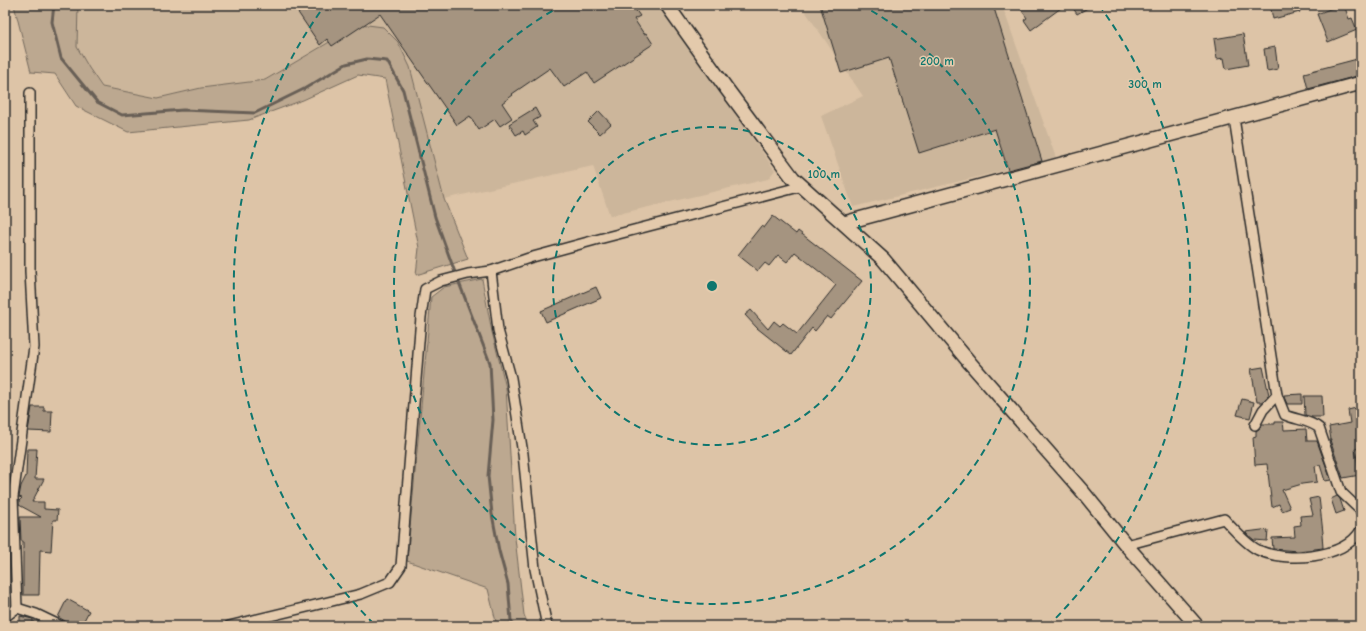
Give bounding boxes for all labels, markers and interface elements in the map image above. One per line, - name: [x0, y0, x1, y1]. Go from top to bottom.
- text: 200 m: [920, 54, 954, 68]
- text: 300 m: [1128, 77, 1162, 91]
- text: 100 m: [808, 167, 840, 181]
- centre of rings: [705, 279, 719, 293]

